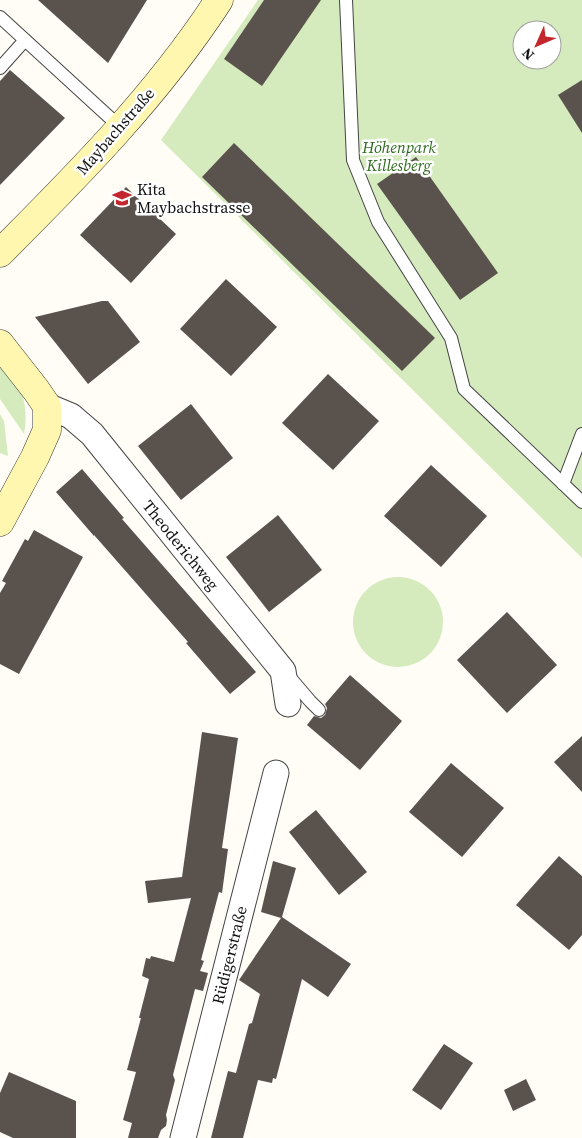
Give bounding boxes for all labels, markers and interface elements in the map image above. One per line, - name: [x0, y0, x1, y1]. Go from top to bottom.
- north arrow: [512, 20, 562, 70]
- text: N: [517, 44, 538, 65]
- street label: Maybachstraße: [71, 83, 159, 179]
- park label: Höhenpark Killesberg: [361, 136, 436, 176]
- place label: Kita Maybachstrasse: [137, 178, 251, 218]
- school or university icon: Kita Maybachstrasse: [111, 187, 133, 209]
- street label: Theoderichweg: [138, 495, 224, 595]
- street label: Rüdigerstraße: [206, 904, 252, 1006]

